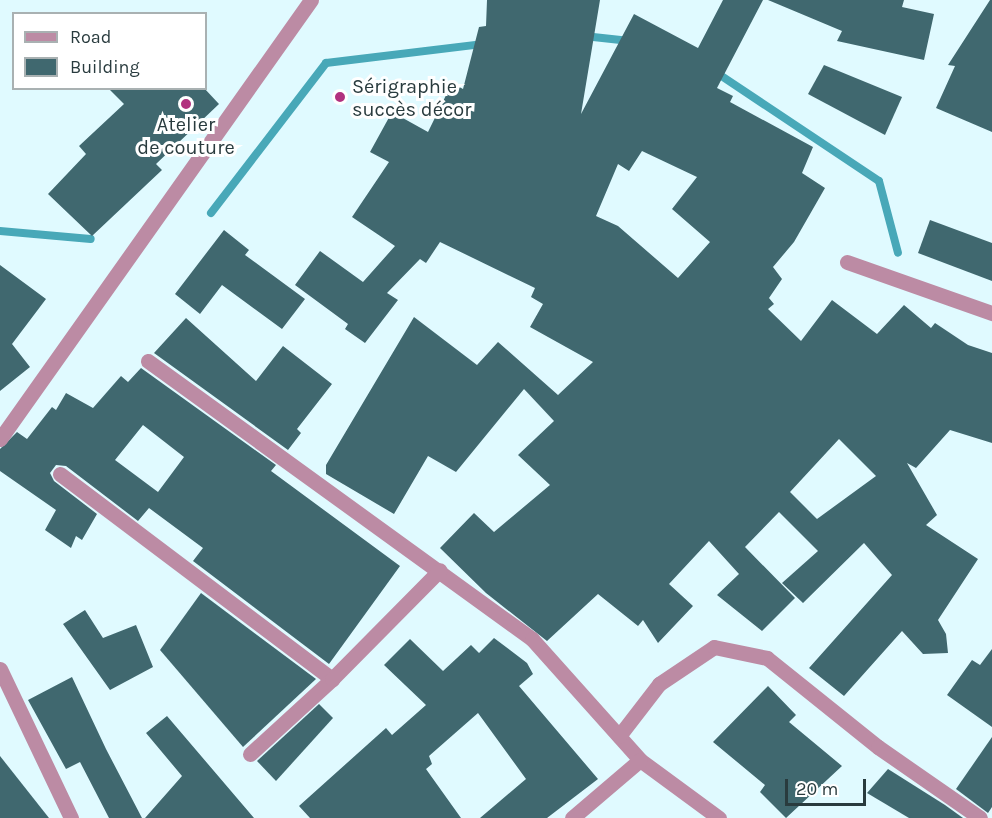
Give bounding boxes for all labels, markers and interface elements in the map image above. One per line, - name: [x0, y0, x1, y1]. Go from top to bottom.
- legend: [12, 12, 207, 90]
- text: Road: [70, 26, 111, 48]
- text: Building: [70, 56, 140, 78]
- place label: Sérigraphie succès décor: [352, 74, 471, 121]
- marker: Sérigraphie succès décor: [333, 90, 347, 104]
- marker: Atelier de couture: [179, 97, 193, 111]
- place label: Atelier de couture: [137, 113, 235, 160]
- scale bar: [788, 767, 869, 805]
- text: 20 m: [796, 778, 838, 800]

